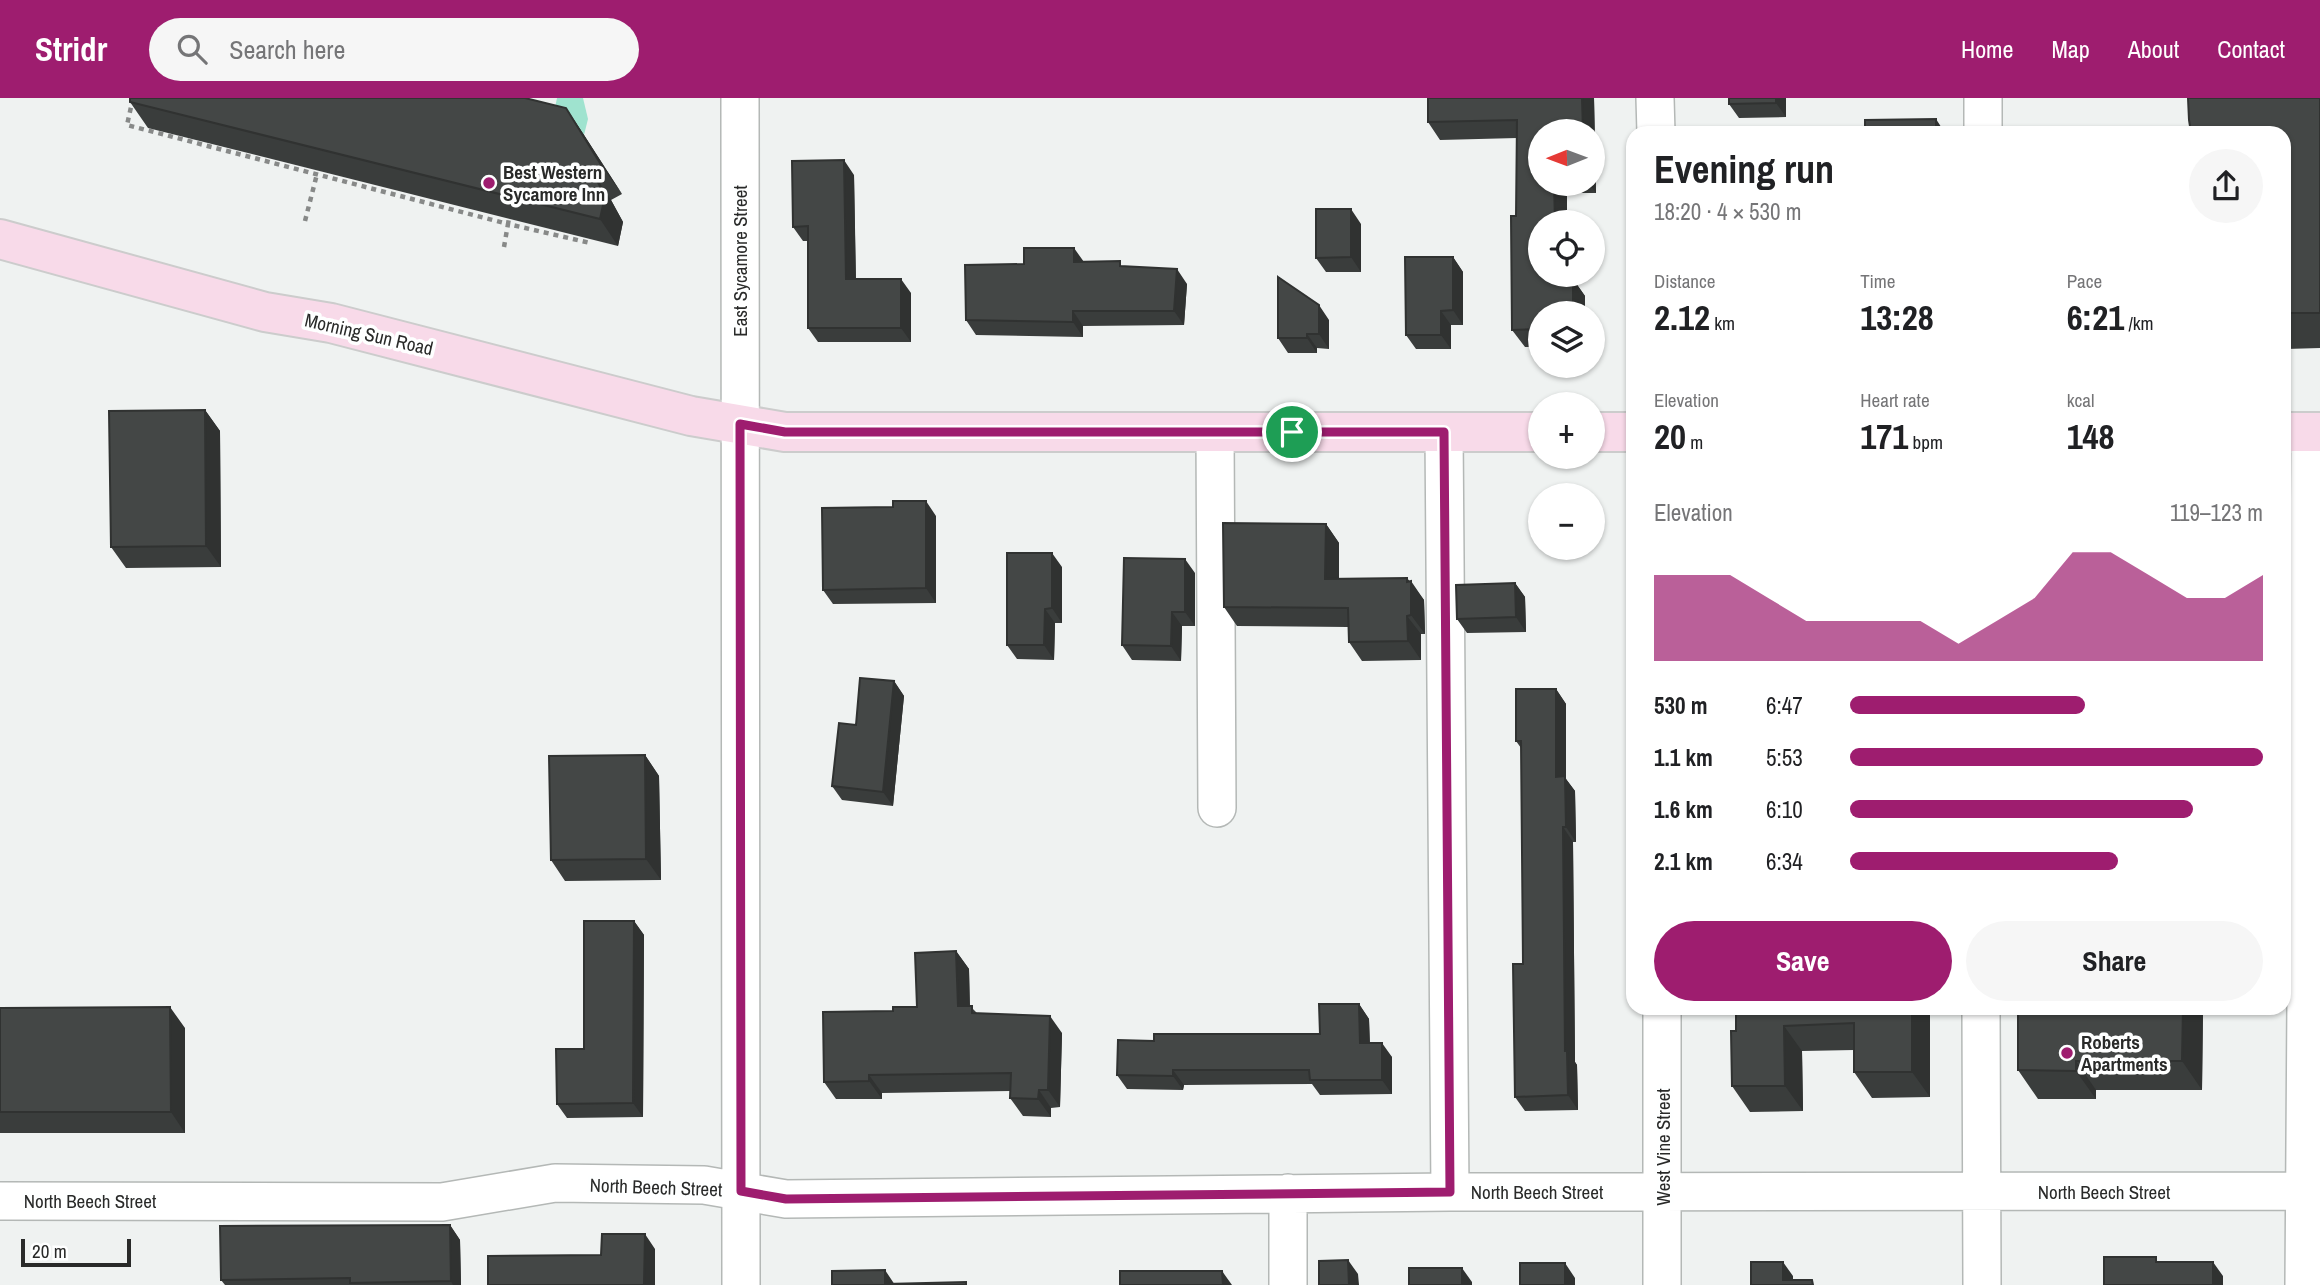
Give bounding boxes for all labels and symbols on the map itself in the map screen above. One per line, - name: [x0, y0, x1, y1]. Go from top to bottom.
- north arrow: [1528, 119, 1605, 196]
- place label: Best Western Sycamore Inn: [503, 159, 605, 207]
- marker: Best Western Sycamore Inn: [481, 175, 497, 191]
- street label: East Sycamore Street: [727, 185, 753, 337]
- street label: Morning Sun Road: [302, 307, 436, 361]
- pin: [1262, 402, 1322, 462]
- place label: Roberts Apartments: [2081, 1029, 2168, 1077]
- marker: Roberts Apartments: [2059, 1045, 2075, 1061]
- street label: West Vine Street: [1650, 1088, 1676, 1206]
- street label: North Beech Street: [589, 1172, 723, 1202]
- street label: North Beech Street: [1471, 1179, 1604, 1205]
- street label: North Beech Street: [2038, 1179, 2171, 1205]
- street label: North Beech Street: [24, 1188, 157, 1214]
- scale bar: [21, 1236, 131, 1268]

